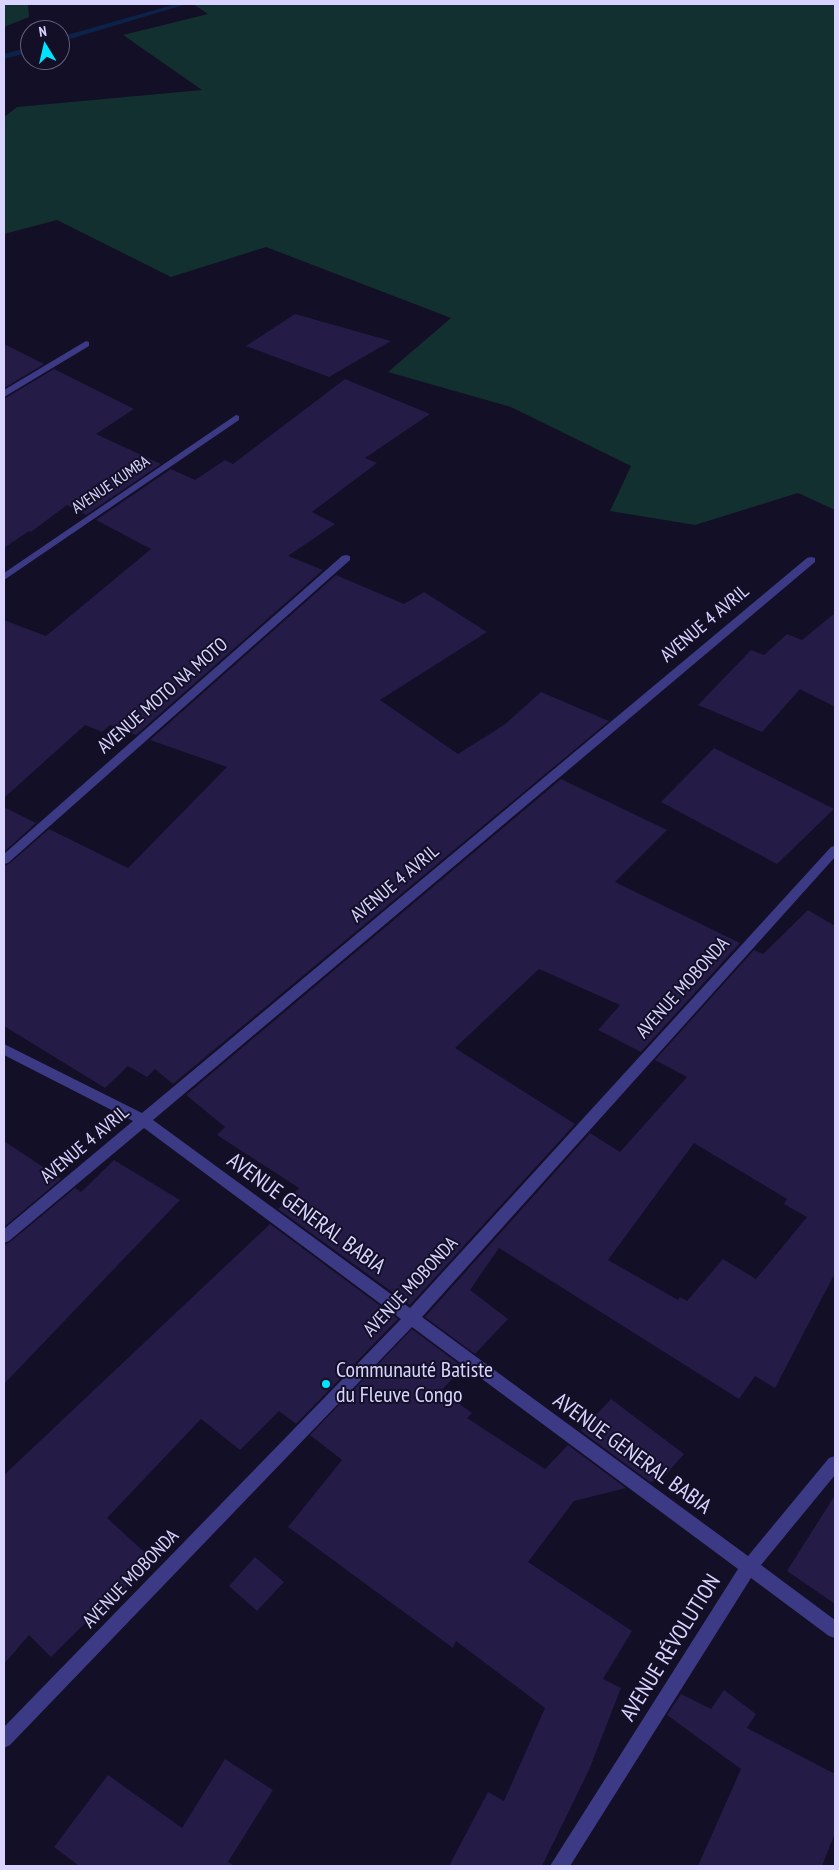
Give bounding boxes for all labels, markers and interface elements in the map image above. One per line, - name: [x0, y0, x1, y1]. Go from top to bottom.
- north arrow: [20, 20, 70, 70]
- text: N: [38, 22, 48, 41]
- street label: AVENUE KUMBA: [68, 452, 154, 518]
- street label: AVENUE 4 AVRIL: [656, 580, 754, 668]
- street label: AVENUE MOTO NA MOTO: [93, 633, 233, 759]
- street label: AVENUE 4 AVRIL: [346, 840, 444, 928]
- street label: AVENUE MOBONDA: [632, 933, 734, 1043]
- street label: AVENUE 4 AVRIL: [36, 1101, 134, 1189]
- street label: AVENUE GENERAL BABIA: [222, 1148, 390, 1280]
- street label: AVENUE MOBONDA: [359, 1232, 463, 1342]
- place label: Communauté Batiste du Fleuve Congo: [336, 1358, 493, 1410]
- marker: Communauté Batiste du Fleuve Congo: [320, 1378, 332, 1390]
- street label: AVENUE GENERAL BABIA: [548, 1388, 716, 1520]
- street label: AVENUE MOBONDA: [78, 1525, 184, 1633]
- street label: AVENUE RÉVOLUTION: [615, 1570, 727, 1726]

